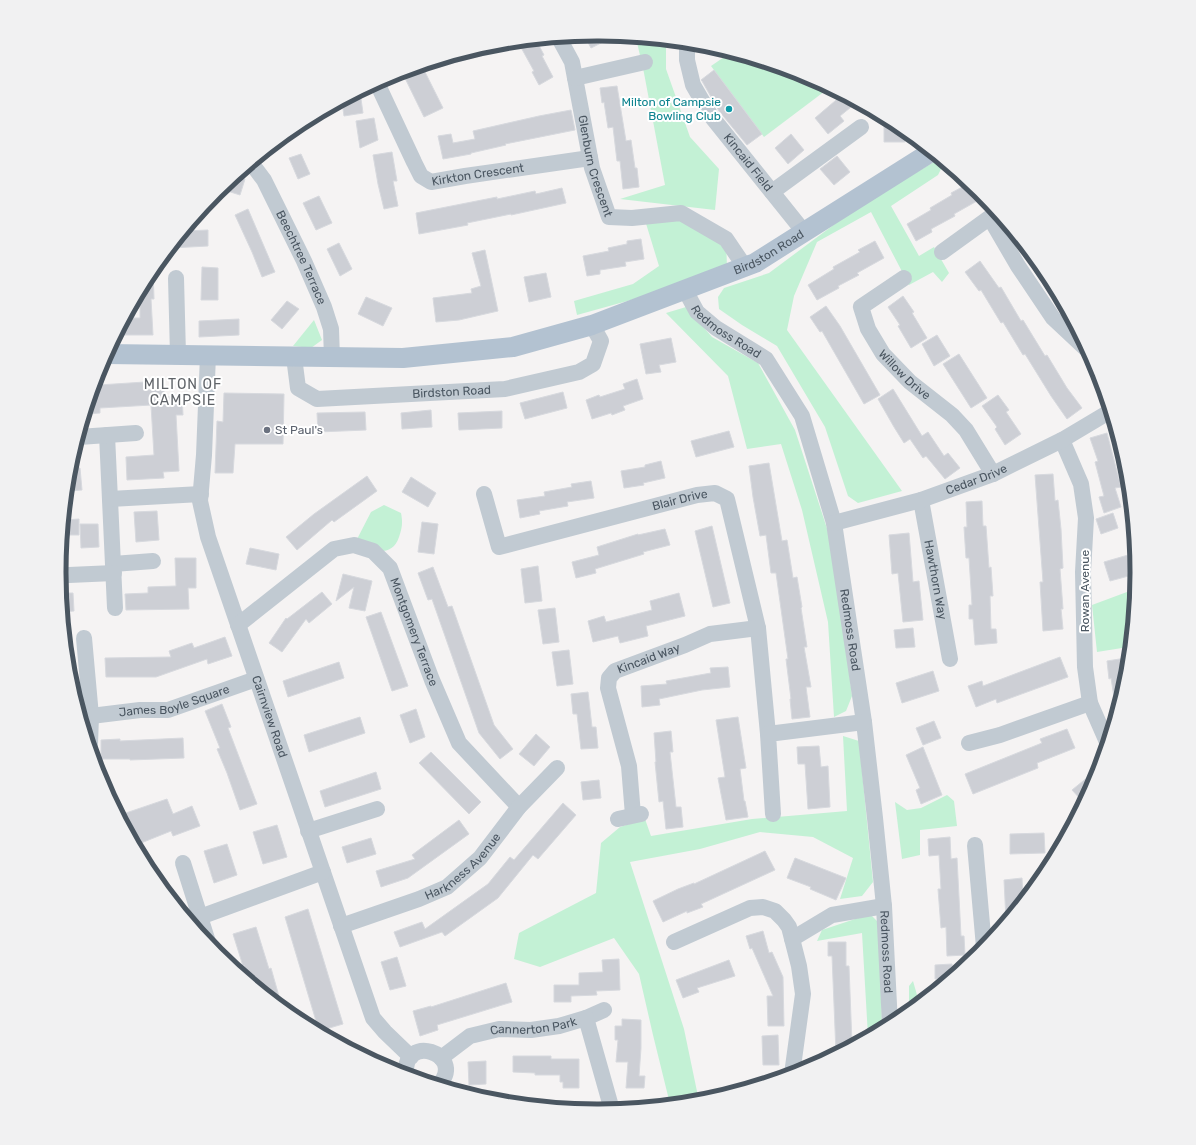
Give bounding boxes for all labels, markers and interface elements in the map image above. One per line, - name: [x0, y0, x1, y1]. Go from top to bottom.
- place label: Milton of Campsie Bowling Club: [622, 95, 721, 123]
- marker: Milton of Campsie Bowling Club: [724, 104, 734, 114]
- street label: Glenburn Crescent: [575, 114, 616, 219]
- street label: Kincaid Field: [721, 131, 776, 194]
- street label: Kirkton Crescent: [431, 161, 525, 189]
- street label: Beechtree Terrace: [273, 208, 329, 307]
- street label: Birdston Road: [732, 227, 807, 278]
- street label: Redmoss Road: [688, 303, 763, 361]
- street label: Willow Drive: [876, 347, 934, 403]
- district label: MILTON OF CAMPSIE: [144, 376, 222, 409]
- street label: Birdston Road: [412, 383, 491, 401]
- place label: St Paul's: [275, 423, 323, 437]
- marker: St Paul's: [262, 425, 272, 435]
- street label: Cedar Drive: [944, 461, 1010, 498]
- street label: Blair Drive: [651, 487, 709, 513]
- street label: Hawthorn Way: [921, 539, 950, 621]
- street label: Rowan Avenue: [1078, 549, 1092, 632]
- street label: Montgomery Terrace: [387, 576, 441, 689]
- street label: Redmoss Road: [837, 588, 863, 672]
- street label: Kincaid Way: [615, 640, 682, 677]
- street label: Cairnview Road: [249, 674, 290, 760]
- street label: James Boyle Square: [118, 682, 232, 720]
- street label: Harkness Avenue: [423, 830, 504, 903]
- street label: Redmoss Road: [877, 910, 895, 994]
- street label: Cannerton Park: [489, 1014, 579, 1038]

